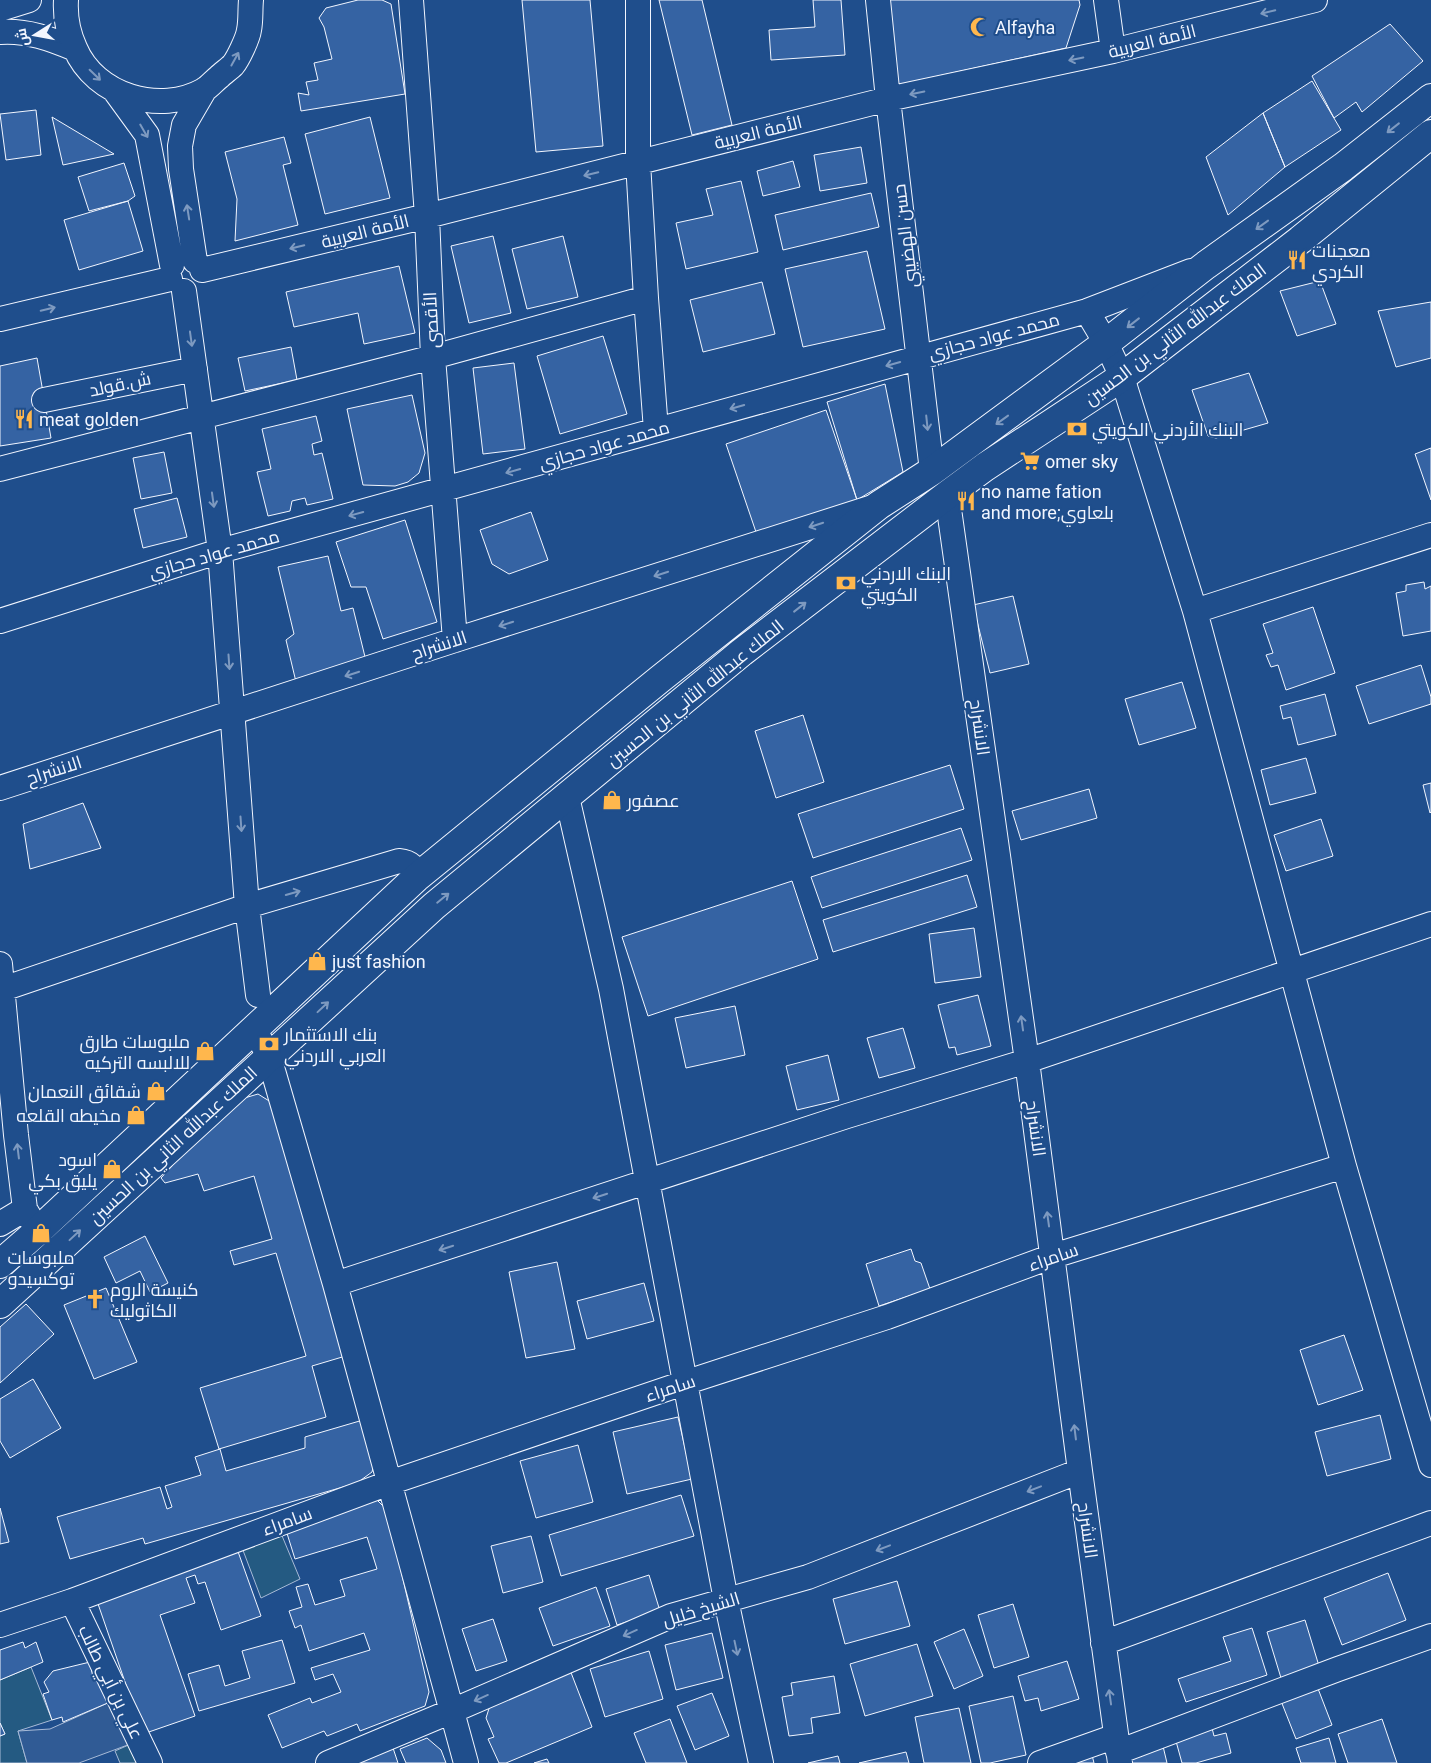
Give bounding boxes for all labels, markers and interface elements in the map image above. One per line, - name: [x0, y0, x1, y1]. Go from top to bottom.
- one-way arrow: [1260, 8, 1276, 17]
- north arrow: [10, 10, 60, 60]
- mosque icon: Alfayha: [969, 16, 991, 38]
- place label: Alfayha: [995, 17, 1055, 38]
- street label: الأمة العربية: [1106, 20, 1198, 63]
- text: ش: [13, 27, 33, 48]
- one-way arrow: [231, 52, 241, 66]
- one-way arrow: [1069, 54, 1085, 64]
- one-way arrow: [89, 69, 101, 81]
- one-way arrow: [910, 89, 926, 98]
- street label: الأمة العربية: [712, 111, 804, 154]
- one-way arrow: [139, 123, 149, 137]
- one-way arrow: [1387, 123, 1400, 134]
- one-way arrow: [583, 170, 599, 179]
- street label: حسن الهضيبي: [888, 182, 926, 289]
- one-way arrow: [183, 205, 193, 221]
- street label: الأمة العربية: [319, 210, 411, 253]
- one-way arrow: [1256, 220, 1270, 230]
- place label: معجنات الكردي: [1312, 240, 1371, 286]
- one-way arrow: [289, 243, 305, 252]
- restaurant icon: معجنات الكردي: [1286, 249, 1308, 271]
- street label: الملك عبدالله الثاني بن الحسين: [1079, 258, 1272, 412]
- street label: الأقصى: [419, 291, 444, 349]
- one-way arrow: [39, 304, 55, 313]
- street label: محمد عواد حجازي: [926, 308, 1063, 367]
- one-way arrow: [1126, 317, 1139, 328]
- one-way arrow: [186, 331, 196, 347]
- one-way arrow: [886, 360, 902, 369]
- street label: ش.قولد: [87, 367, 153, 402]
- one-way arrow: [729, 403, 745, 413]
- restaurant icon: meat golden: [13, 408, 35, 430]
- place label: meat golden: [39, 409, 139, 430]
- one-way arrow: [922, 414, 932, 430]
- one-way arrow: [996, 414, 1009, 425]
- street label: محمد عواد حجازي: [536, 416, 673, 478]
- bank icon: البنك الأردني الكويتي: [1066, 418, 1088, 440]
- place label: البنك الأردني الكويتي: [1092, 419, 1243, 444]
- supermarket icon: omer sky: [1019, 450, 1041, 472]
- place label: omer sky: [1045, 451, 1119, 472]
- one-way arrow: [505, 466, 521, 476]
- place label: no name fation and more;بلعاوي: [981, 481, 1114, 527]
- restaurant icon: no name fation and more;بلعاوي: [955, 490, 977, 512]
- one-way arrow: [209, 492, 219, 508]
- one-way arrow: [349, 510, 365, 519]
- one-way arrow: [808, 521, 824, 531]
- street label: محمد عواد حجازي: [146, 525, 283, 587]
- place label: البنك الاردني الكويتي: [861, 563, 951, 609]
- one-way arrow: [653, 570, 669, 580]
- bank icon: البنك الاردني الكويتي: [835, 572, 857, 594]
- one-way arrow: [793, 602, 806, 613]
- street label: الملك عبدالله الثاني بن الحسين: [602, 614, 790, 774]
- one-way arrow: [498, 619, 514, 629]
- street label: الانشراح: [409, 626, 470, 666]
- one-way arrow: [224, 654, 233, 670]
- one-way arrow: [344, 670, 360, 680]
- street label: الانشراح: [964, 697, 994, 757]
- street label: الانشراح: [24, 751, 85, 791]
- shop icon: عصفور: [601, 789, 623, 811]
- place label: عصفور: [626, 790, 680, 812]
- one-way arrow: [236, 816, 245, 832]
- one-way arrow: [285, 887, 301, 897]
- one-way arrow: [437, 892, 450, 903]
- shop icon: just fashion: [306, 950, 328, 972]
- place label: just fashion: [331, 951, 426, 972]
- one-way arrow: [317, 1001, 330, 1013]
- one-way arrow: [1017, 1016, 1027, 1032]
- place label: بنك الاستثمار العربي الاردني: [283, 1024, 386, 1070]
- place label: ملبوسات طارق للالبسه التركيه: [79, 1031, 190, 1074]
- bank icon: بنك الاستثمار العربي الاردني: [258, 1033, 280, 1055]
- shop icon: ملبوسات طارق للالبسه التركيه: [194, 1040, 216, 1062]
- street label: الملك عبدالله الثاني بن الحسين: [84, 1061, 264, 1231]
- shop icon: شقائق النعمان: [145, 1080, 167, 1102]
- place label: شقائق النعمان: [28, 1081, 141, 1104]
- street label: الانشراح: [1020, 1098, 1050, 1158]
- shop icon: مخيطه القلعه: [125, 1104, 147, 1126]
- place label: مخيطه القلعه: [16, 1105, 121, 1126]
- one-way arrow: [13, 1144, 23, 1160]
- place label: اسود يليق بكي: [28, 1149, 97, 1195]
- shop icon: اسود يليق بكي: [101, 1158, 123, 1180]
- one-way arrow: [592, 1192, 608, 1202]
- one-way arrow: [1043, 1211, 1053, 1227]
- shop icon: ملبوسات توكسيدو: [30, 1222, 52, 1244]
- one-way arrow: [68, 1230, 81, 1241]
- street label: سامراء: [1025, 1239, 1081, 1276]
- one-way arrow: [438, 1243, 454, 1253]
- place label: ملبوسات توكسيدو: [7, 1247, 75, 1290]
- place label: كنيسة الروم الكاثوليك: [110, 1279, 198, 1322]
- church icon: كنيسة الروم الكاثوليك: [84, 1288, 106, 1310]
- street label: سامراء: [642, 1370, 698, 1407]
- one-way arrow: [1070, 1425, 1080, 1441]
- one-way arrow: [1027, 1485, 1042, 1494]
- street label: الانشراح: [1072, 1500, 1102, 1560]
- street label: سامراء: [259, 1502, 315, 1541]
- one-way arrow: [876, 1544, 891, 1553]
- street label: الشيخ خليل: [660, 1587, 743, 1633]
- street label: علي بن أبي طالب: [71, 1622, 148, 1744]
- one-way arrow: [623, 1629, 638, 1638]
- one-way arrow: [732, 1639, 741, 1655]
- one-way arrow: [1105, 1690, 1115, 1706]
- one-way arrow: [474, 1694, 489, 1704]

